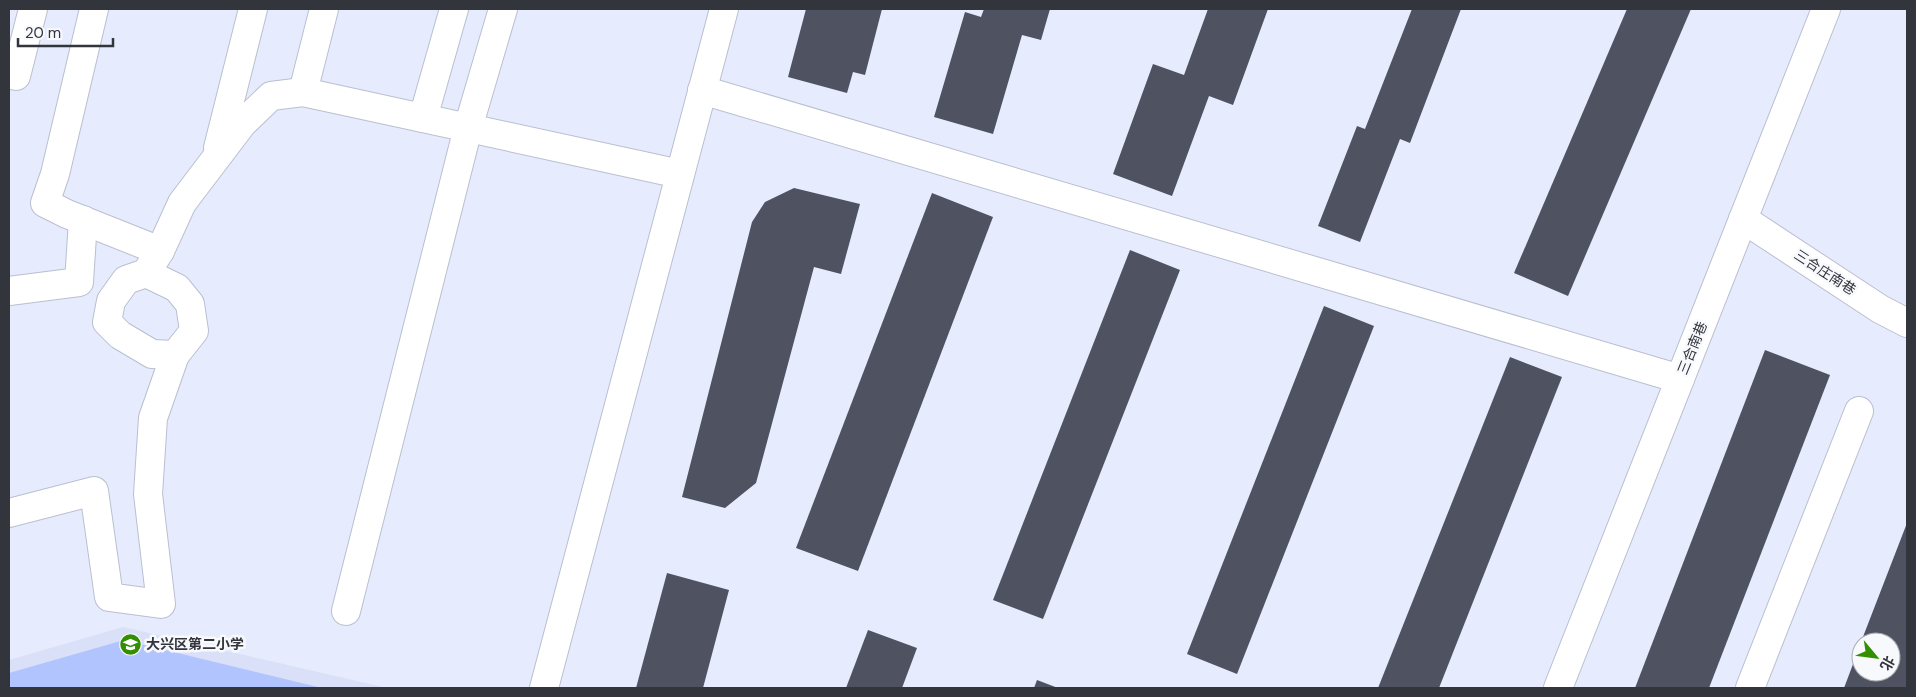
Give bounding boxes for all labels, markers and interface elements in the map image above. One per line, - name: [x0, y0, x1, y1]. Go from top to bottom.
- scale bar: [18, 15, 112, 47]
- text: 20 m: [25, 23, 61, 43]
- street label: 三合庄南巷: [1791, 245, 1859, 299]
- street label: 三合南巷: [1673, 319, 1711, 377]
- school or university icon: 大兴区第二小学: [118, 632, 142, 656]
- north arrow: [1851, 632, 1901, 682]
- place label: 大兴区第二小学: [146, 635, 244, 653]
- text: 北: [1876, 653, 1899, 674]

